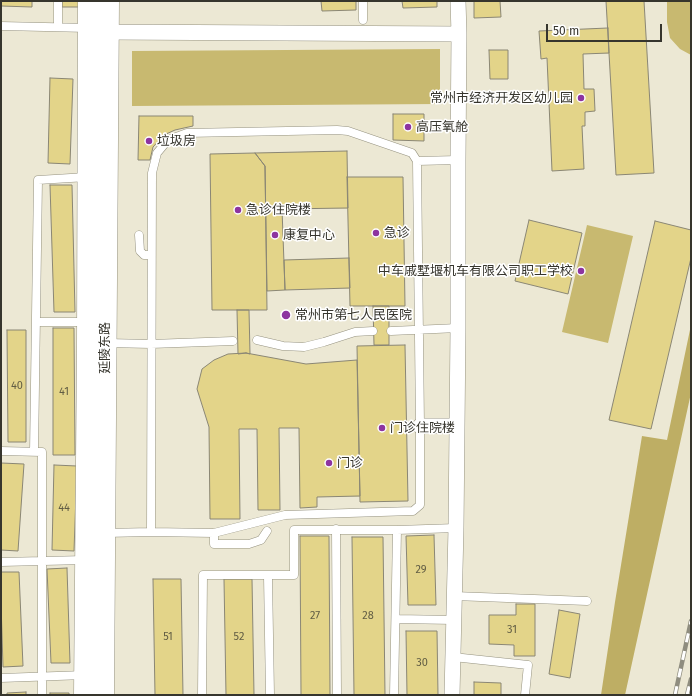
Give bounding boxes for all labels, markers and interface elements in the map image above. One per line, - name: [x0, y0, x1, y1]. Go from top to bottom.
- scale bar: [548, 16, 664, 42]
- text: 50 m: [553, 24, 579, 38]
- place label: 常州市经济开发区幼儿园: [430, 90, 573, 106]
- marker: 常州市经济开发区幼儿园: [576, 93, 586, 103]
- place label: 高压氧舱: [416, 119, 468, 135]
- marker: 高压氧舱: [403, 122, 413, 132]
- place label: 垃圾房: [157, 133, 196, 149]
- marker: 垃圾房: [144, 136, 154, 146]
- place label: 急诊住院楼: [246, 202, 311, 218]
- marker: 急诊住院楼: [233, 205, 243, 215]
- place label: 急诊: [384, 225, 410, 241]
- place label: 康复中心: [283, 227, 335, 243]
- marker: 急诊: [371, 228, 381, 238]
- marker: 康复中心: [270, 230, 280, 240]
- place label: 中车戚墅堰机车有限公司职工学校: [378, 263, 573, 279]
- marker: 中车戚墅堰机车有限公司职工学校: [576, 266, 586, 276]
- place label: 常州市第七人民医院: [295, 307, 412, 323]
- marker: 常州市第七人民医院: [280, 309, 292, 321]
- street label: 延陵东路: [97, 322, 113, 374]
- house number: 40: [11, 379, 23, 393]
- house number: 41: [59, 385, 69, 399]
- place label: 门诊住院楼: [390, 420, 455, 436]
- marker: 门诊住院楼: [377, 423, 387, 433]
- place label: 门诊: [337, 455, 363, 471]
- marker: 门诊: [324, 458, 334, 468]
- house number: 44: [58, 501, 70, 515]
- house number: 29: [415, 563, 427, 577]
- house number: 27: [310, 609, 320, 623]
- house number: 28: [362, 609, 374, 623]
- house number: 31: [507, 623, 517, 637]
- house number: 51: [163, 630, 173, 644]
- house number: 52: [234, 630, 244, 644]
- house number: 30: [416, 656, 428, 670]

